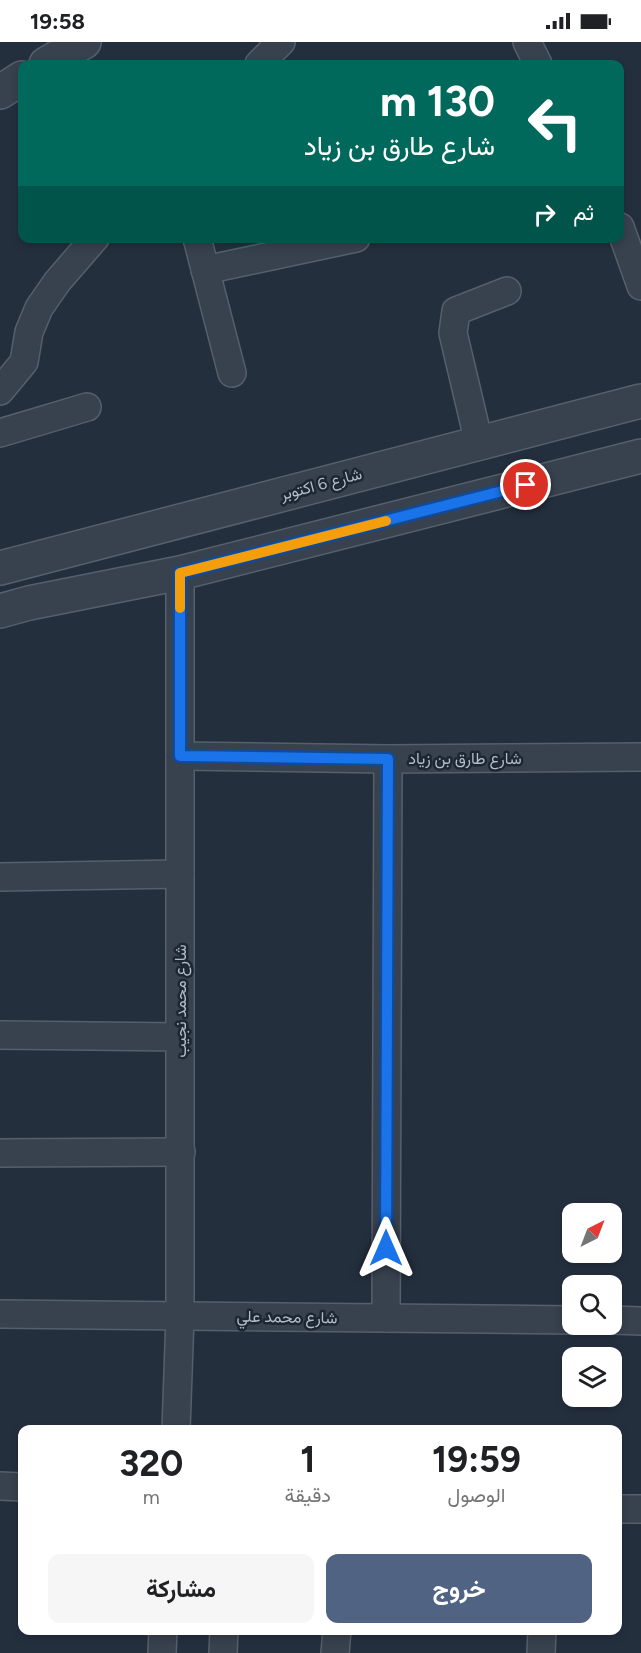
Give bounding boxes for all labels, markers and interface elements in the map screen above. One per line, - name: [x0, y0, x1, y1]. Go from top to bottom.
- text: 19:58: [30, 8, 85, 35]
- text: 130 m: [380, 76, 495, 127]
- icon: left: [516, 84, 594, 162]
- text: شارع طارق بن زياد: [304, 129, 495, 162]
- icon: right: [528, 198, 561, 231]
- text: ثم: [573, 199, 594, 226]
- pin: [500, 459, 551, 510]
- street label: شارع 6 اكتوبر: [277, 464, 364, 506]
- icon: arrive: [509, 468, 542, 501]
- street label: شارع طارق بن زياد: [408, 749, 522, 770]
- street label: شارع محمد نجيب: [171, 944, 192, 1058]
- north arrow: [562, 1203, 622, 1263]
- map controls: [562, 1203, 622, 1407]
- position arrow: [354, 1216, 418, 1280]
- button: search: [562, 1275, 622, 1335]
- street label: شارع محمد علي: [236, 1307, 338, 1331]
- button: layers: [562, 1347, 622, 1407]
- text: 1: [300, 1438, 315, 1481]
- text: 19:59: [432, 1438, 521, 1481]
- text: 320: [119, 1442, 183, 1485]
- text: دقيقة: [285, 1483, 331, 1507]
- text: الوصول: [448, 1483, 505, 1507]
- text: m: [143, 1485, 160, 1509]
- button: مشاركة: [48, 1554, 314, 1623]
- button: خروج: [326, 1554, 592, 1623]

